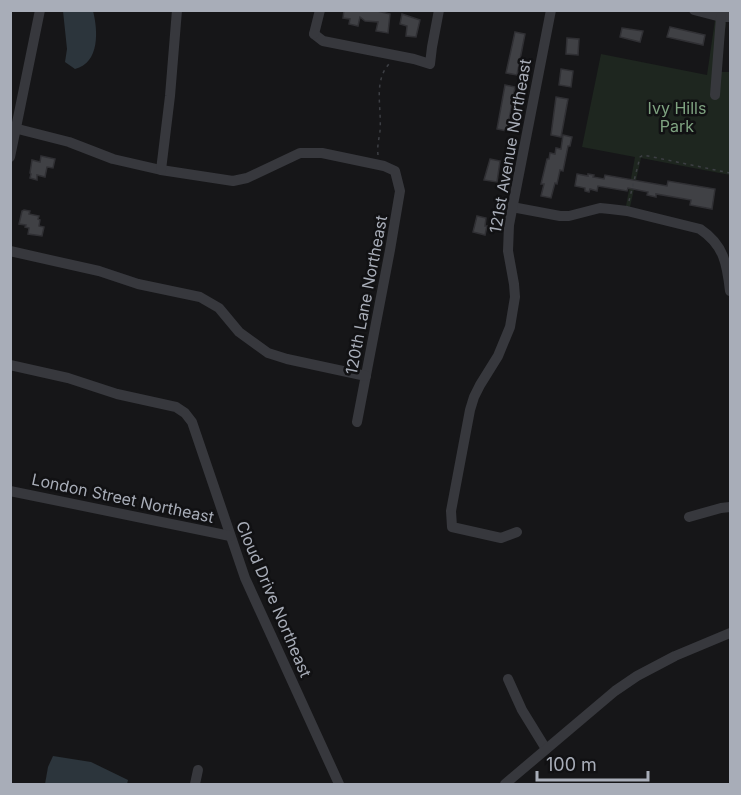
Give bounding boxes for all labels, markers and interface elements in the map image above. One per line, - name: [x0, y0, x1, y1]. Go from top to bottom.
- street label: 121st Avenue Northeast: [485, 57, 535, 235]
- park label: Ivy Hills Park: [648, 98, 706, 136]
- street label: 120th Lane Northeast: [341, 214, 391, 376]
- street label: London Street Northeast: [30, 469, 216, 527]
- street label: Cloud Drive Northeast: [232, 518, 316, 680]
- scale bar: [537, 744, 648, 782]
- text: 100 m: [546, 754, 597, 775]

